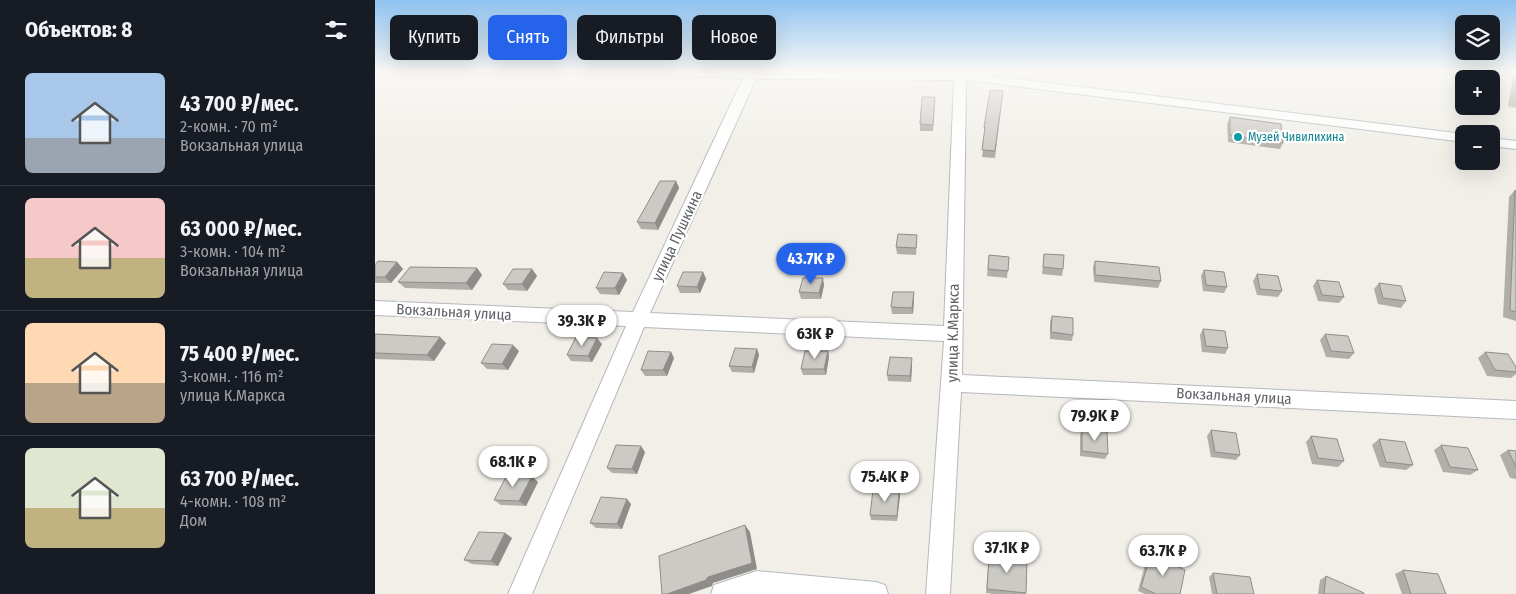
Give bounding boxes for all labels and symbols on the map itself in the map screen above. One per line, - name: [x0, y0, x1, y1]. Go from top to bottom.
- place label: Музей Чивилихина: [1248, 130, 1344, 144]
- marker: Музей Чивилихина: [1232, 131, 1244, 143]
- street label: улица Пушкина: [648, 188, 706, 284]
- pin: 43.7K ₽: [765, 242, 857, 285]
- street label: улица К.Маркса: [943, 283, 963, 383]
- street label: Вокзальная улица: [396, 300, 512, 324]
- pin: 39.3K ₽: [536, 304, 628, 347]
- pin: 63K ₽: [780, 318, 850, 360]
- street label: Вокзальная улица: [1176, 384, 1292, 408]
- pin: 79.9K ₽: [1049, 400, 1141, 442]
- pin: 68.1K ₽: [467, 446, 559, 488]
- pin: 75.4K ₽: [839, 460, 931, 503]
- pin: 37.1K ₽: [961, 532, 1053, 574]
- pin: 63.7K ₽: [1117, 534, 1209, 577]

